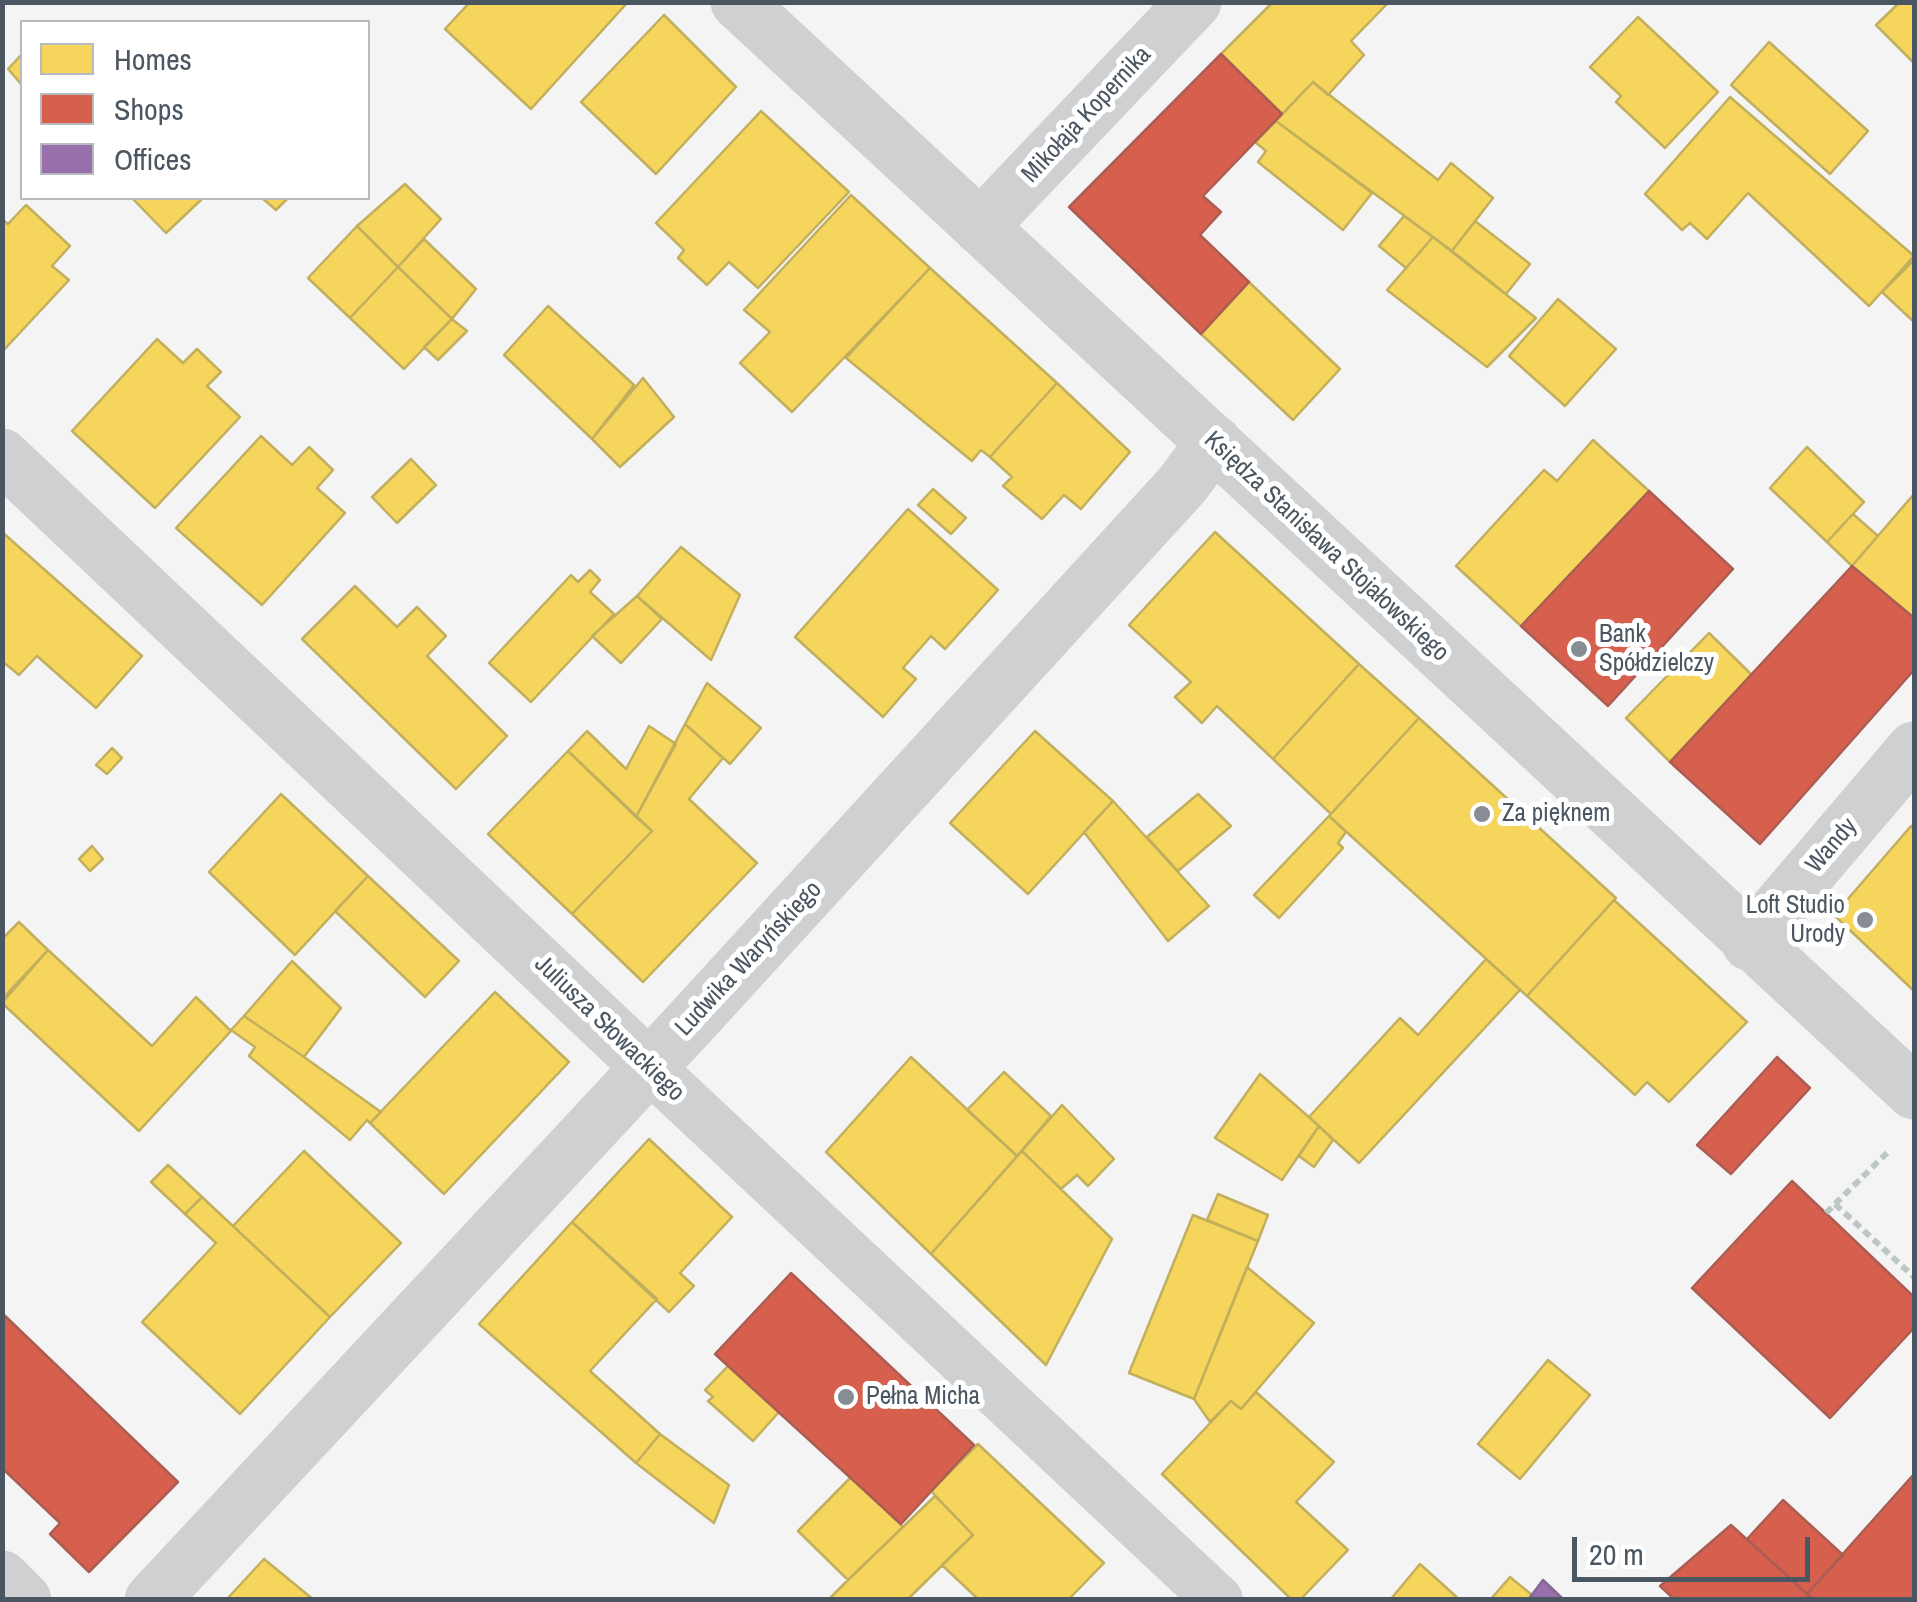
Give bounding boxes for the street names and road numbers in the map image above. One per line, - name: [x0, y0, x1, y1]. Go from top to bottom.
- street label: Mikołaja Kopernika: [1016, 41, 1158, 189]
- street label: Księdza Stanisława Stojałowskiego: [1197, 426, 1455, 668]
- street label: Wandy: [1800, 812, 1864, 880]
- street label: Ludwika Waryńskiego: [670, 875, 828, 1043]
- street label: Juliusza Słowackiego: [528, 950, 690, 1108]

